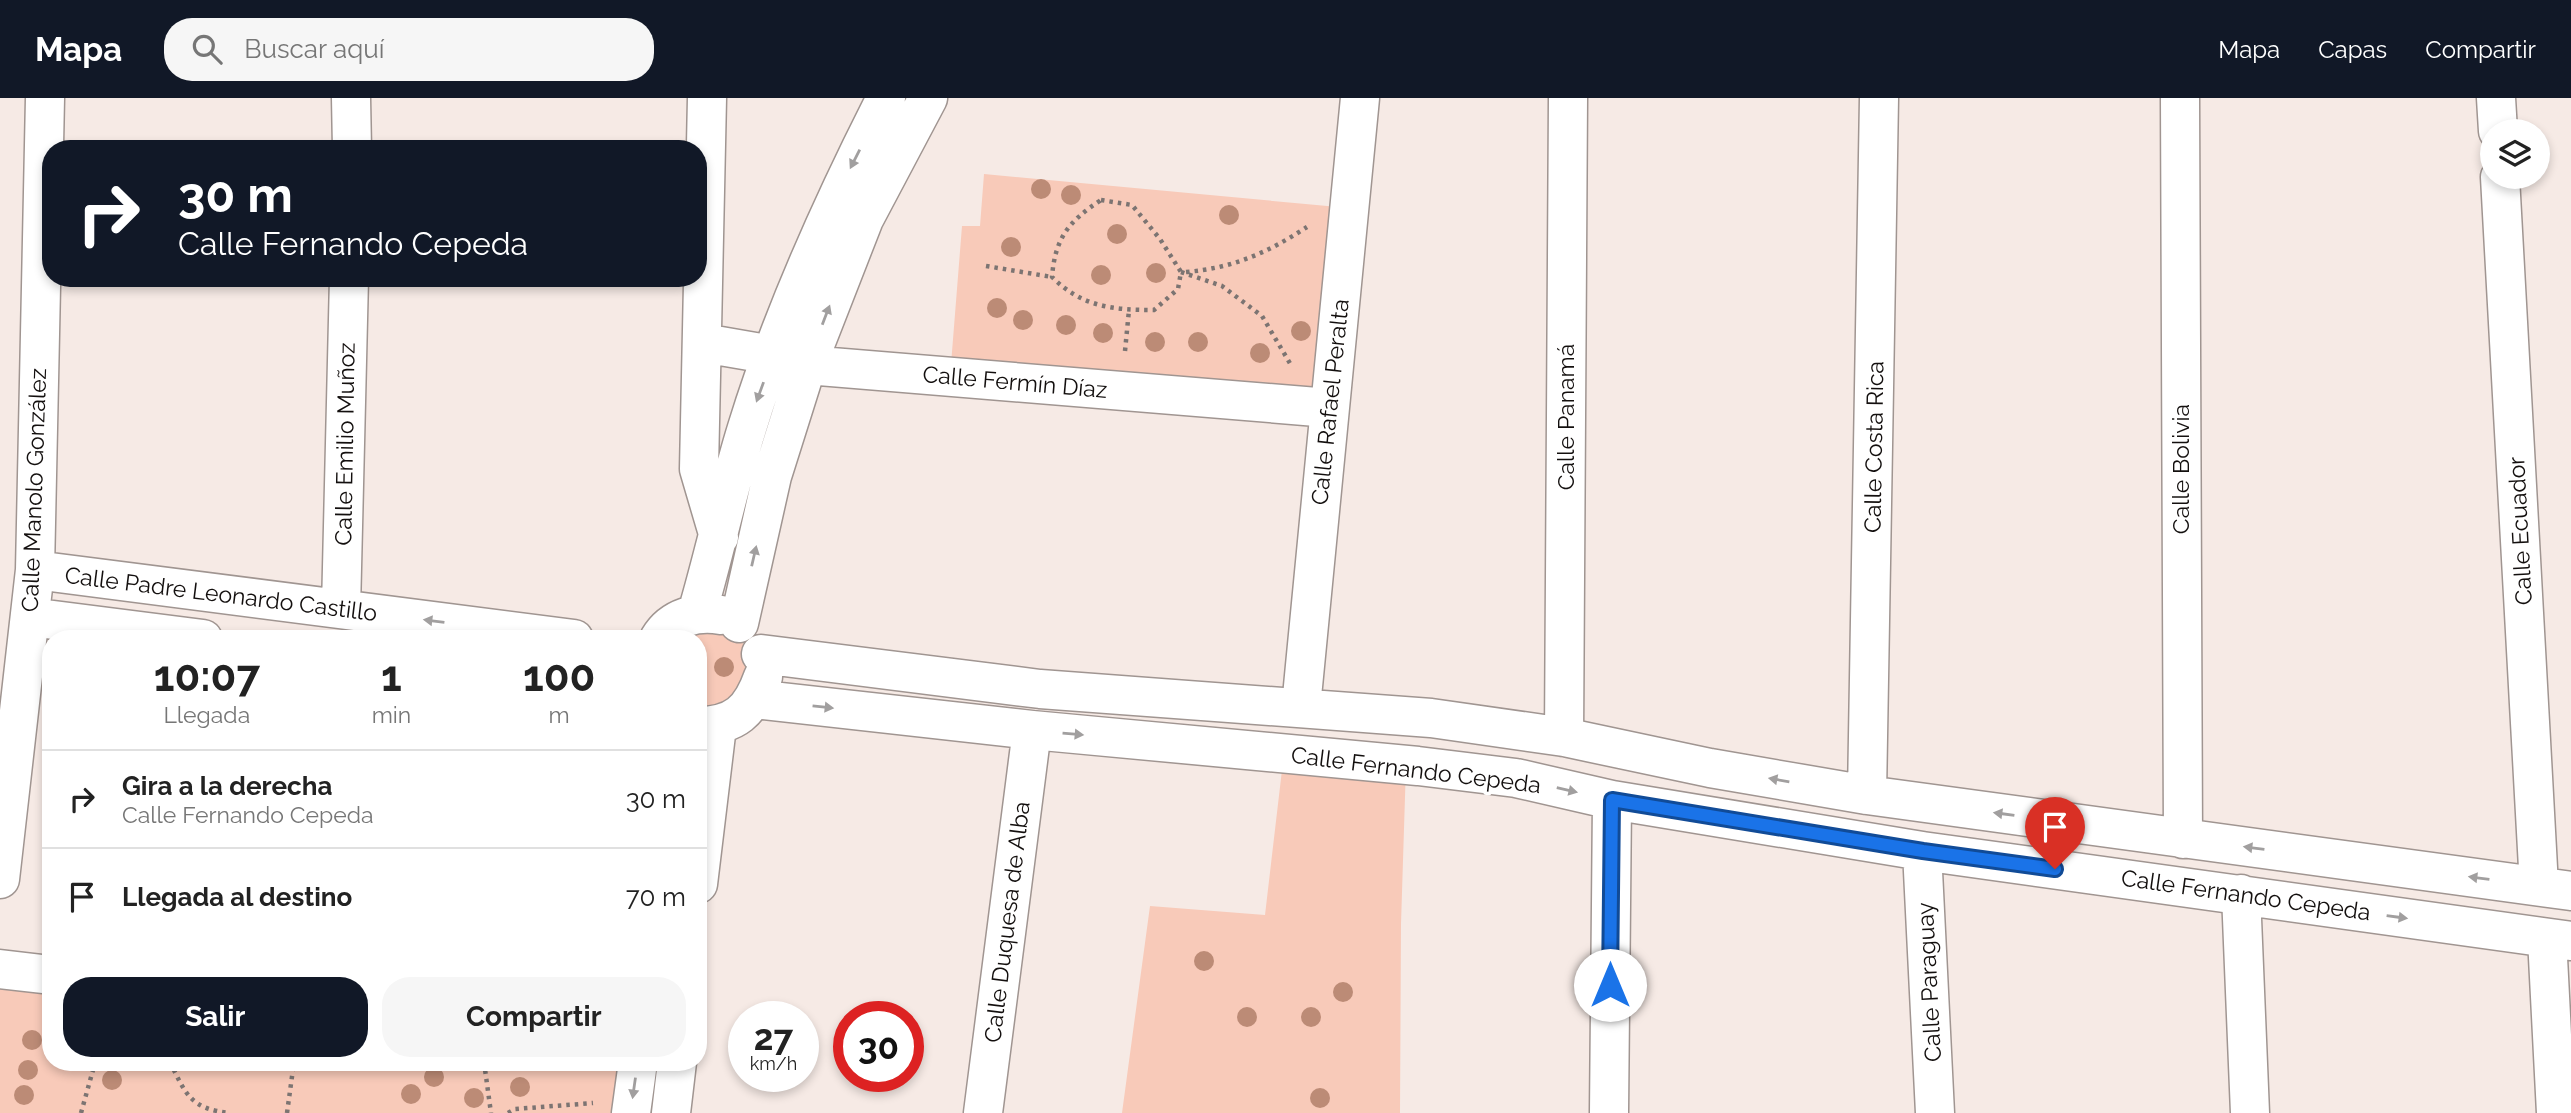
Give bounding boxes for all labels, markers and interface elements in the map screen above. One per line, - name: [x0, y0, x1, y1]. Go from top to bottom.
- search box: [164, 18, 654, 81]
- text: Mapa: [35, 30, 122, 69]
- icon: search: [188, 30, 226, 68]
- text: Buscar aquí: [244, 34, 384, 64]
- text: Mapa: [2218, 35, 2280, 64]
- text: Capas: [2318, 35, 2387, 64]
- text: Compartir: [2425, 35, 2536, 64]
- map controls: [2480, 119, 2550, 189]
- button: layers: [2480, 119, 2550, 189]
- one-way arrow: [849, 149, 860, 169]
- text: 30 m: [178, 166, 293, 223]
- icon: right: [63, 168, 154, 259]
- text: Calle Fernando Cepeda: [178, 225, 528, 262]
- street label: Calle Rafael Peralta: [1305, 298, 1354, 506]
- one-way arrow: [821, 305, 832, 326]
- street label: Calle Emilio Muñoz: [329, 342, 360, 546]
- street label: Calle Panamá: [1552, 344, 1579, 490]
- street label: Calle Fermín Díaz: [922, 360, 1109, 403]
- street label: Calle Costa Rica: [1859, 361, 1888, 533]
- street label: Calle Manolo González: [16, 368, 51, 612]
- one-way arrow: [754, 382, 765, 403]
- street label: Calle Bolivia: [2167, 404, 2194, 534]
- street label: Calle Ecuador: [2502, 456, 2537, 606]
- one-way arrow: [748, 545, 759, 567]
- street label: Calle Padre Leonardo Castillo: [63, 561, 379, 626]
- one-way arrow: [423, 615, 445, 626]
- text: 10:07: [154, 652, 260, 701]
- text: 1: [381, 652, 402, 701]
- text: 100: [523, 652, 595, 701]
- text: Llegada: [163, 701, 250, 728]
- text: min: [372, 701, 411, 728]
- text: m: [549, 701, 570, 728]
- one-way arrow: [812, 701, 834, 712]
- one-way arrow: [1063, 729, 1085, 740]
- street label: Calle Fernando Cepeda: [1290, 741, 1543, 798]
- text: Gira a la derecha: [122, 771, 332, 801]
- one-way arrow: [1768, 774, 1790, 785]
- icon: right: [63, 780, 101, 818]
- text: 30 m: [626, 784, 686, 814]
- one-way arrow: [1556, 784, 1578, 795]
- pin: [2025, 797, 2085, 869]
- street label: Calle Duquesa de Alba: [978, 800, 1035, 1044]
- text: Calle Fernando Cepeda: [122, 801, 374, 828]
- icon: arrive: [2036, 808, 2074, 846]
- one-way arrow: [1993, 809, 2015, 820]
- one-way arrow: [2242, 843, 2264, 854]
- street label: Calle Fernando Cepeda: [2120, 864, 2373, 925]
- one-way arrow: [2468, 872, 2490, 883]
- icon: arrive: [63, 878, 101, 916]
- text: Llegada al destino: [122, 882, 352, 912]
- text: 70 m: [626, 882, 686, 912]
- street label: Calle Paraguay: [1911, 901, 1946, 1063]
- one-way arrow: [2386, 911, 2408, 922]
- position arrow: [1573, 948, 1647, 1022]
- button: Salir: [63, 977, 368, 1057]
- button: Compartir: [382, 977, 686, 1057]
- speed limit sign: 30: [833, 1001, 924, 1092]
- text: 27: [754, 1017, 793, 1058]
- text: km/h: [750, 1053, 797, 1074]
- one-way arrow: [629, 1077, 640, 1099]

